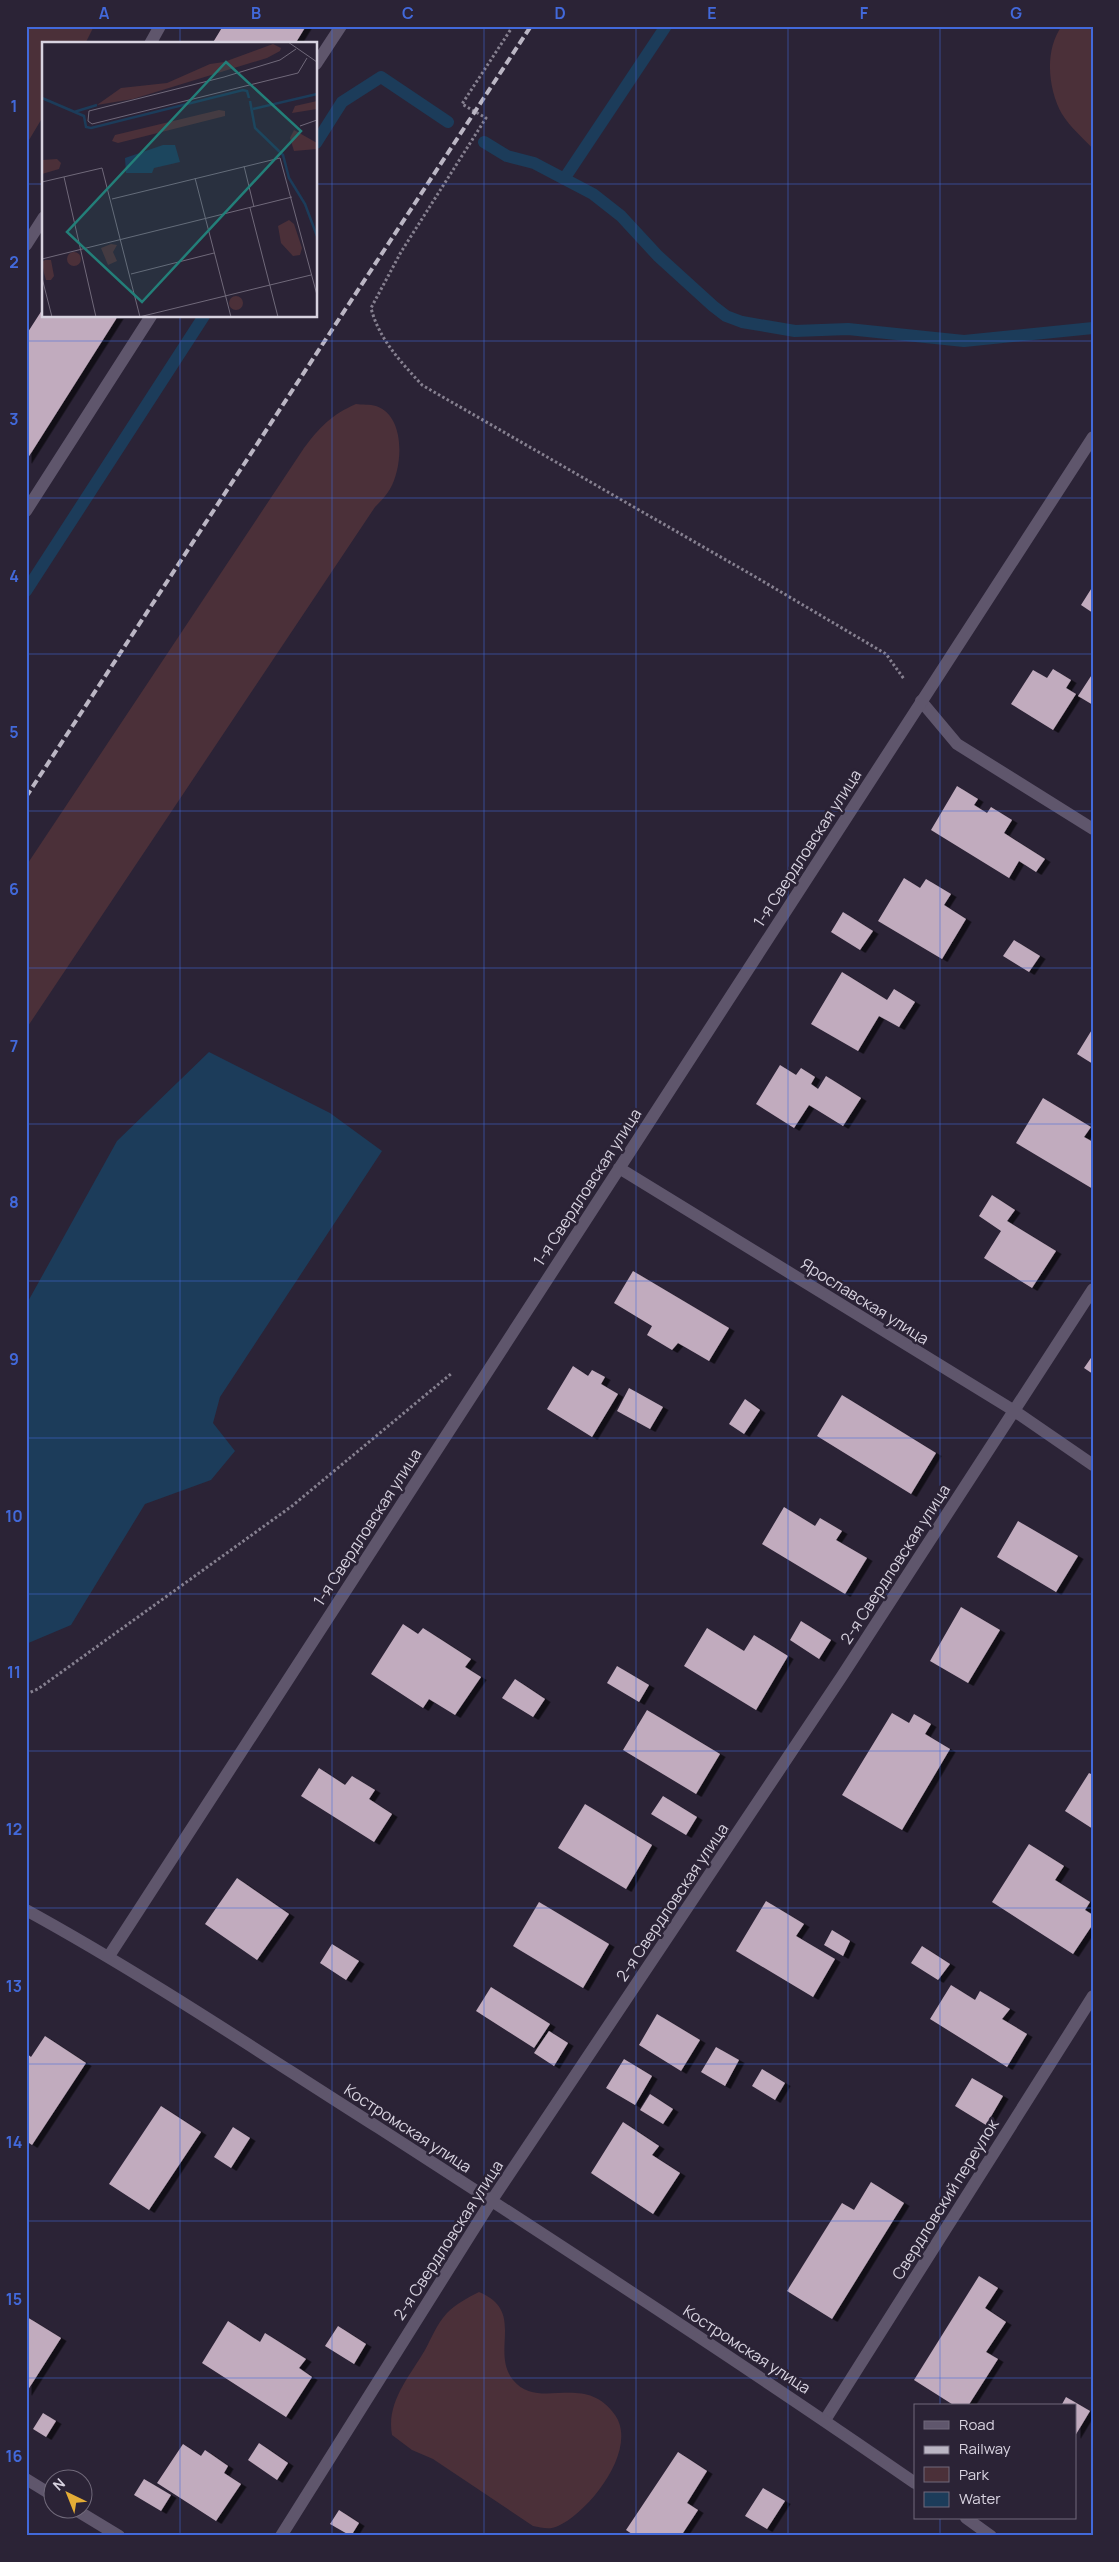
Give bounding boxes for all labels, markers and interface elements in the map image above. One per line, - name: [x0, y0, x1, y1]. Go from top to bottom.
- text: A: [99, 2, 110, 24]
- text: B: [251, 2, 261, 24]
- text: C: [402, 2, 414, 24]
- text: D: [554, 2, 566, 24]
- text: E: [707, 2, 717, 24]
- text: F: [860, 2, 869, 24]
- text: G: [1010, 2, 1022, 24]
- inset map: [42, 42, 318, 318]
- text: 1: [10, 95, 18, 117]
- text: 2: [9, 251, 19, 273]
- text: 3: [9, 408, 19, 430]
- text: 4: [9, 565, 19, 587]
- text: 5: [9, 721, 19, 743]
- street label: 1-я Свердловская улица: [748, 765, 866, 931]
- text: 6: [9, 878, 19, 900]
- text: 7: [10, 1035, 18, 1057]
- street label: 1-я Свердловская улица: [528, 1104, 646, 1270]
- text: 8: [9, 1191, 19, 1213]
- street label: Ярославская улица: [797, 1253, 933, 1349]
- text: 9: [9, 1348, 19, 1370]
- street label: 1-я Свердловская улица: [308, 1444, 426, 1610]
- street label: 2-я Свердловская улица: [835, 1480, 955, 1648]
- text: 10: [5, 1505, 23, 1527]
- text: 11: [7, 1661, 21, 1683]
- text: 12: [6, 1818, 22, 1840]
- street label: 2-я Свердловская улица: [611, 1819, 733, 1985]
- text: 13: [6, 1975, 22, 1997]
- street label: Костромская улица: [340, 2078, 476, 2178]
- street label: Свердловский переулок: [886, 2114, 1004, 2284]
- text: 14: [6, 2131, 22, 2153]
- street label: 2-я Свердловская улица: [388, 2156, 508, 2324]
- text: 15: [6, 2288, 22, 2310]
- street label: Костромская улица: [679, 2299, 815, 2399]
- legend: [914, 2404, 1076, 2520]
- text: Road: [959, 2414, 995, 2435]
- text: Railway: [959, 2438, 1011, 2459]
- text: 16: [6, 2445, 23, 2467]
- text: Park: [959, 2464, 989, 2485]
- north arrow: [42, 2470, 92, 2520]
- text: N: [49, 2474, 69, 2495]
- text: Water: [959, 2488, 1001, 2509]

